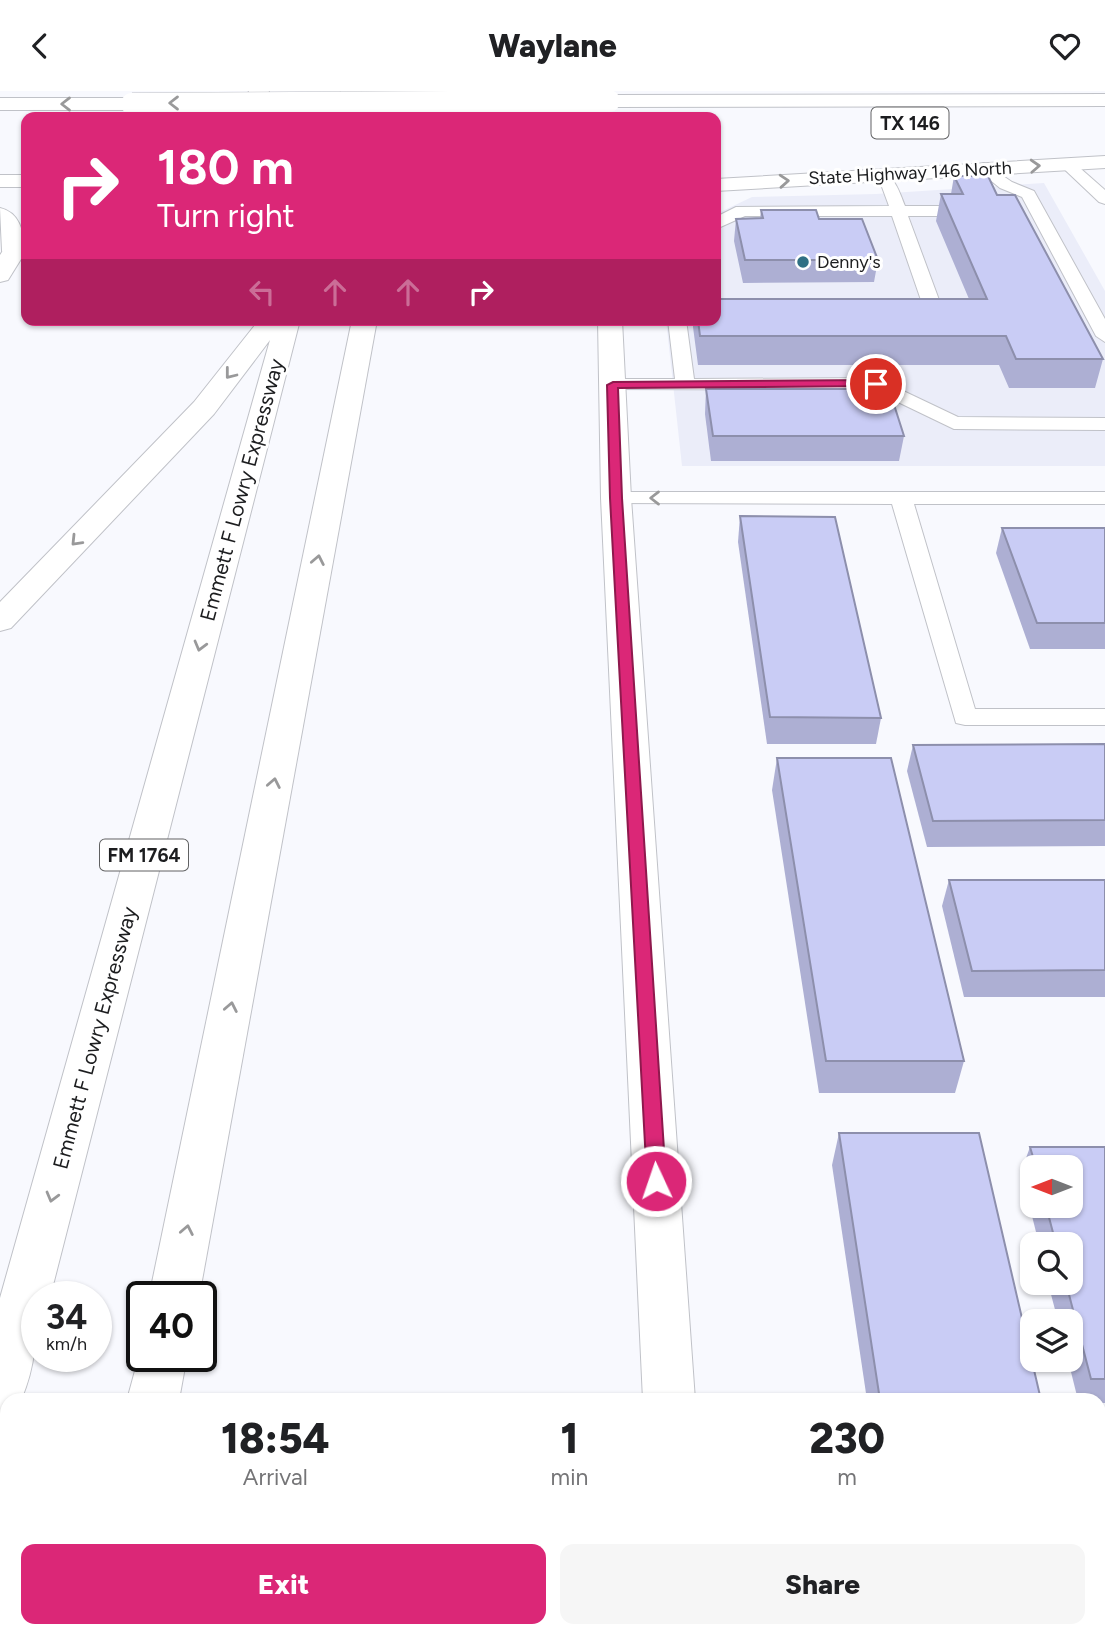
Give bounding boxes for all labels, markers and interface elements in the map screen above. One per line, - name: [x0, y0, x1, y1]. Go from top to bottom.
- icon: back: [21, 27, 59, 65]
- text: Waylane: [488, 27, 617, 65]
- icon: heart: [1046, 27, 1084, 65]
- one-way arrow: [168, 95, 178, 111]
- one-way arrow: [60, 96, 71, 112]
- road number: TX 146: [872, 107, 948, 139]
- text: 180 m: [157, 137, 294, 196]
- icon: right: [42, 140, 133, 231]
- street label: State Highway 146 North: [808, 157, 1012, 189]
- one-way arrow: [1030, 158, 1041, 173]
- one-way arrow: [779, 174, 790, 189]
- text: Turn right: [157, 197, 295, 235]
- place label: Denny's: [817, 251, 881, 273]
- marker: Denny's: [795, 254, 811, 270]
- icon: left: [243, 273, 281, 311]
- icon: ahead: [316, 273, 354, 311]
- icon: ahead: [389, 273, 427, 311]
- icon: right: [462, 273, 500, 311]
- pin: [846, 354, 906, 414]
- street label: Emmett F Lowry Expressway: [194, 356, 289, 624]
- icon: arrive: [857, 365, 895, 403]
- one-way arrow: [226, 366, 239, 379]
- one-way arrow: [649, 490, 659, 506]
- one-way arrow: [72, 533, 85, 546]
- one-way arrow: [310, 554, 325, 566]
- one-way arrow: [194, 640, 208, 652]
- one-way arrow: [266, 777, 281, 789]
- road number: FM 1764: [100, 839, 188, 870]
- street label: Emmett F Lowry Expressway: [47, 904, 142, 1172]
- one-way arrow: [222, 1001, 237, 1013]
- position arrow: [619, 1144, 693, 1218]
- north arrow: [1020, 1155, 1083, 1218]
- map controls: [1020, 1155, 1083, 1372]
- one-way arrow: [46, 1191, 60, 1203]
- one-way arrow: [178, 1224, 193, 1236]
- button: search: [1020, 1232, 1083, 1295]
- speed limit sign: 40: [126, 1281, 217, 1372]
- text: 34: [46, 1296, 87, 1338]
- button: layers: [1020, 1309, 1083, 1372]
- text: km/h: [46, 1333, 87, 1355]
- text: 18:54: [221, 1413, 330, 1464]
- text: 1: [560, 1413, 578, 1464]
- text: 230: [809, 1413, 885, 1464]
- text: Arrival: [243, 1463, 308, 1491]
- text: min: [551, 1463, 588, 1491]
- text: m: [837, 1463, 857, 1491]
- button: Exit: [21, 1544, 546, 1624]
- button: Share: [560, 1544, 1085, 1624]

